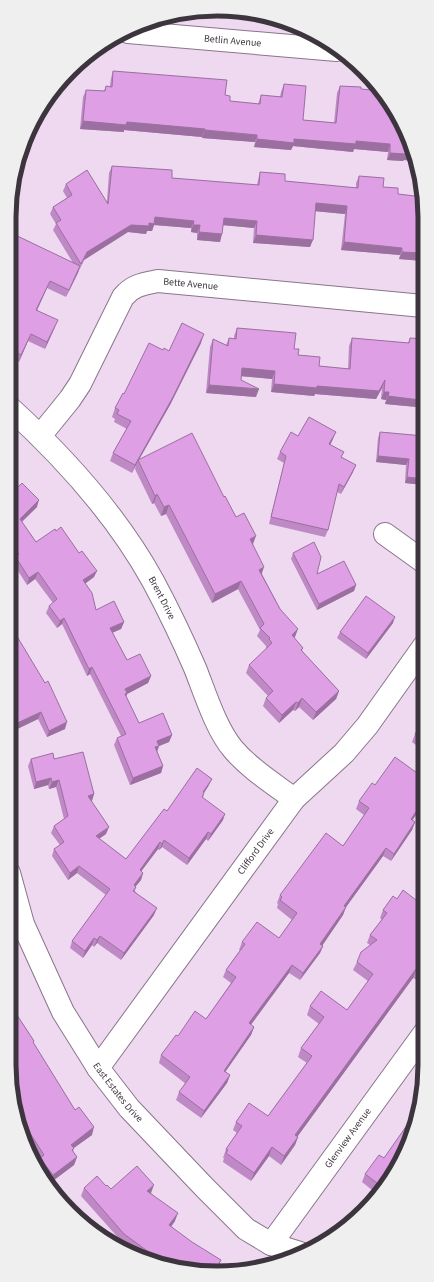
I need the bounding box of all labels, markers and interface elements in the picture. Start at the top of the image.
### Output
street label: Betlin Avenue [203,32,262,50]
street label: Bette Avenue [163,275,219,294]
street label: Brent Drive [145,574,179,622]
street label: Clifford Drive [234,825,278,878]
street label: East Estates Drive [89,1060,146,1125]
street label: Glenview Avenue [321,1105,375,1171]

